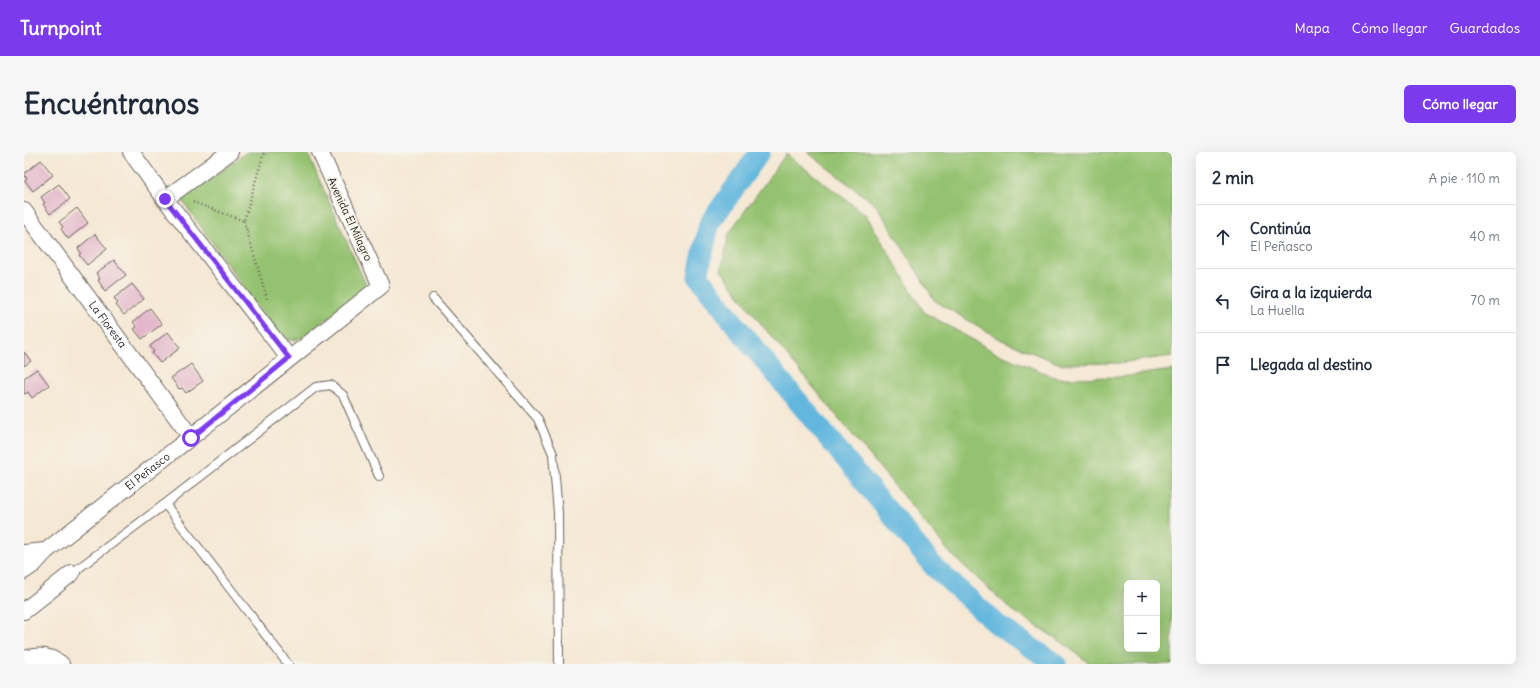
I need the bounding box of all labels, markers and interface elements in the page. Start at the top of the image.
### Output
text: Turnpoint [20,16,101,40]
text: Mapa [1295,19,1330,37]
text: Cómo llegar [1352,19,1428,37]
text: Guardados [1450,19,1520,37]
button: Cómo llegar [1404,85,1516,123]
text: Encuéntranos [24,86,199,122]
text: 2 min [1212,167,1254,189]
text: A pie · 110 m [1429,170,1500,187]
street label: Avenida El Milagro [324,175,376,263]
route end [156,190,174,208]
text: Continúa [1250,219,1311,238]
icon: ahead [1212,226,1234,248]
text: 40 m [1469,228,1500,245]
text: El Peñasco [1250,238,1313,255]
text: Gira a la izquierda [1250,283,1372,302]
icon: left [1212,290,1234,312]
text: 70 m [1471,292,1500,309]
street label: La Floresta [86,298,130,351]
text: La Huella [1250,302,1305,319]
icon: arrive [1212,354,1234,376]
text: Llegada al destino [1250,355,1372,374]
route start [182,429,200,447]
street label: El Peñasco [122,449,173,493]
map controls [1124,580,1160,652]
button: + [1124,580,1160,616]
button: − [1124,616,1160,652]

